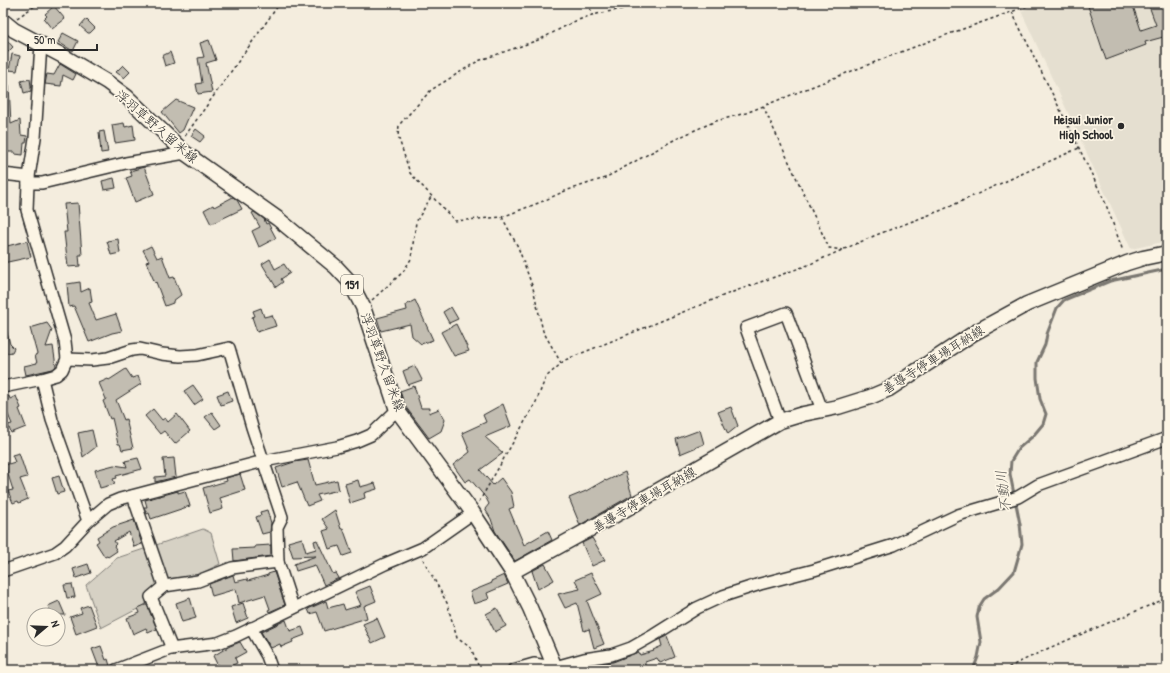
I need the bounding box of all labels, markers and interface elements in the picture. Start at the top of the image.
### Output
scale bar [28,26,97,52]
text: 50 m [34,31,55,48]
street label: 浮羽草野久留米線 [112,85,203,168]
place label: Heisui Junior High School [1054,110,1114,144]
marker: Heisui Junior High School [1116,121,1126,131]
road number: 151 [341,275,363,295]
street label: 浮羽草野久留米線 [357,310,410,415]
street label: 善導寺停車場耳納線 [879,320,988,398]
street label: 善導寺停車場耳納線 [589,461,700,536]
water label: 不動川 [991,469,1014,513]
north arrow [26,607,66,647]
text: N [48,619,63,629]

